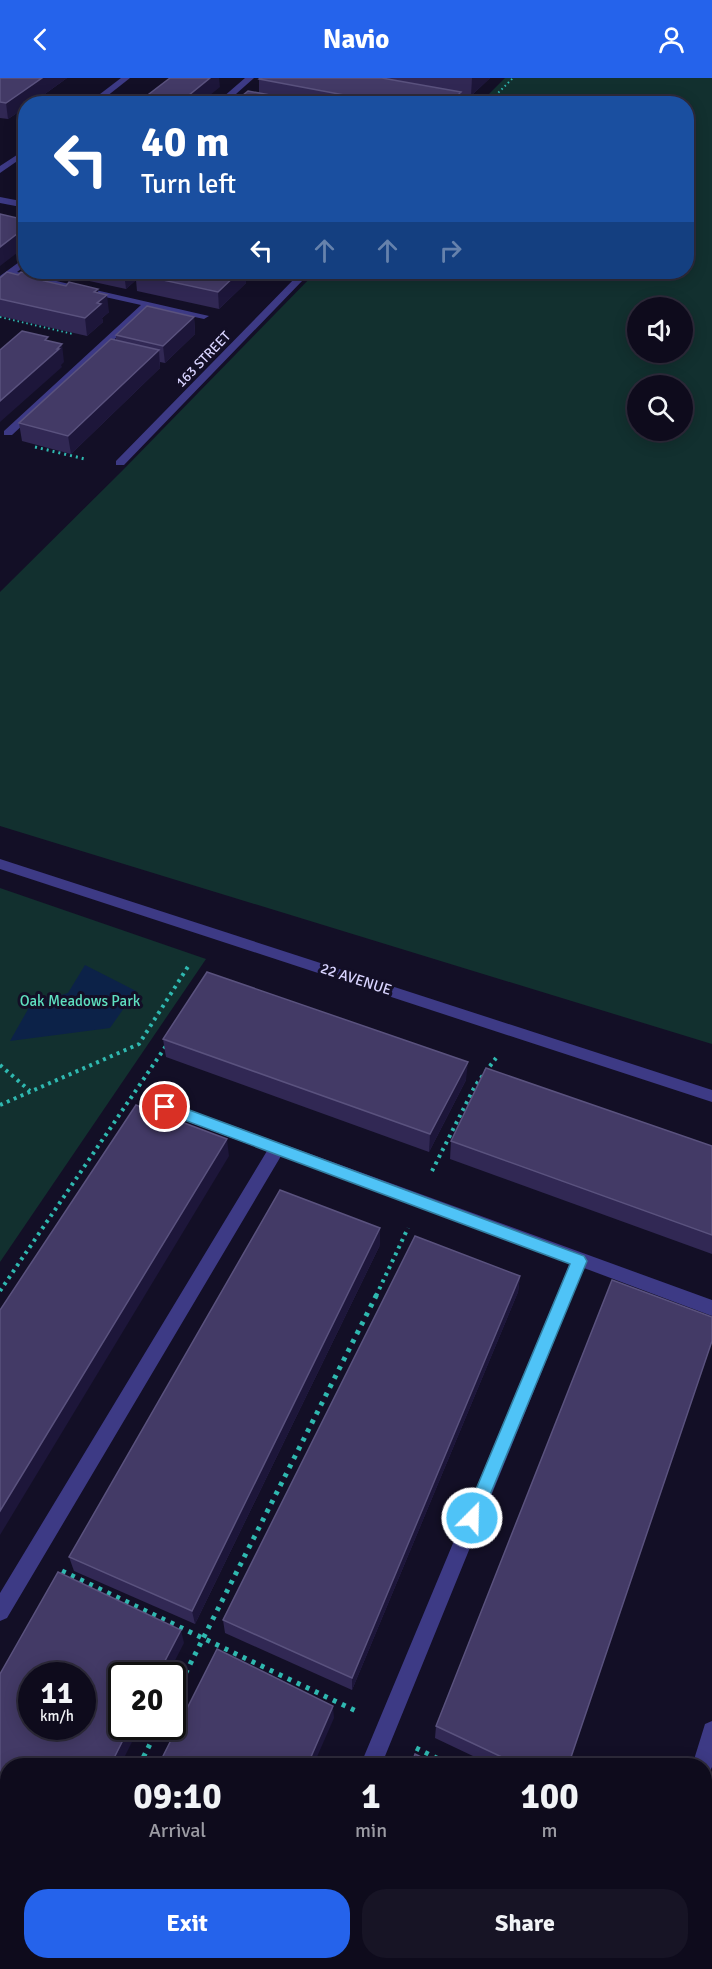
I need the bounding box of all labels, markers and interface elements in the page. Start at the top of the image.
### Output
icon: back [24,23,57,56]
text: Navio [323,23,389,56]
icon: person [655,23,688,56]
text: 40 m [141,117,230,168]
icon: left [42,120,120,198]
text: Turn left [141,168,236,201]
icon: left [245,234,278,267]
icon: ahead [308,234,341,267]
icon: ahead [371,234,404,267]
icon: right [434,234,467,267]
map controls [627,297,693,441]
button: sound [627,297,693,363]
street label: 163 STREET [173,328,234,391]
button: search [627,375,693,441]
street label: 22 AVENUE [318,959,394,999]
park label: Oak Meadows Park [20,992,141,1010]
pin [139,1081,190,1132]
icon: arrive [148,1090,181,1123]
position arrow [440,1486,504,1550]
speed limit sign: 20 [108,1662,186,1740]
text: 11 [41,1675,73,1712]
text: km/h [40,1707,74,1725]
text: 09:10 [133,1774,222,1819]
text: 1 [361,1774,381,1819]
text: 100 [520,1774,579,1819]
text: Arrival [149,1818,206,1843]
text: min [355,1818,387,1843]
text: m [542,1818,558,1843]
button: Exit [24,1889,350,1958]
button: Share [362,1889,688,1958]

